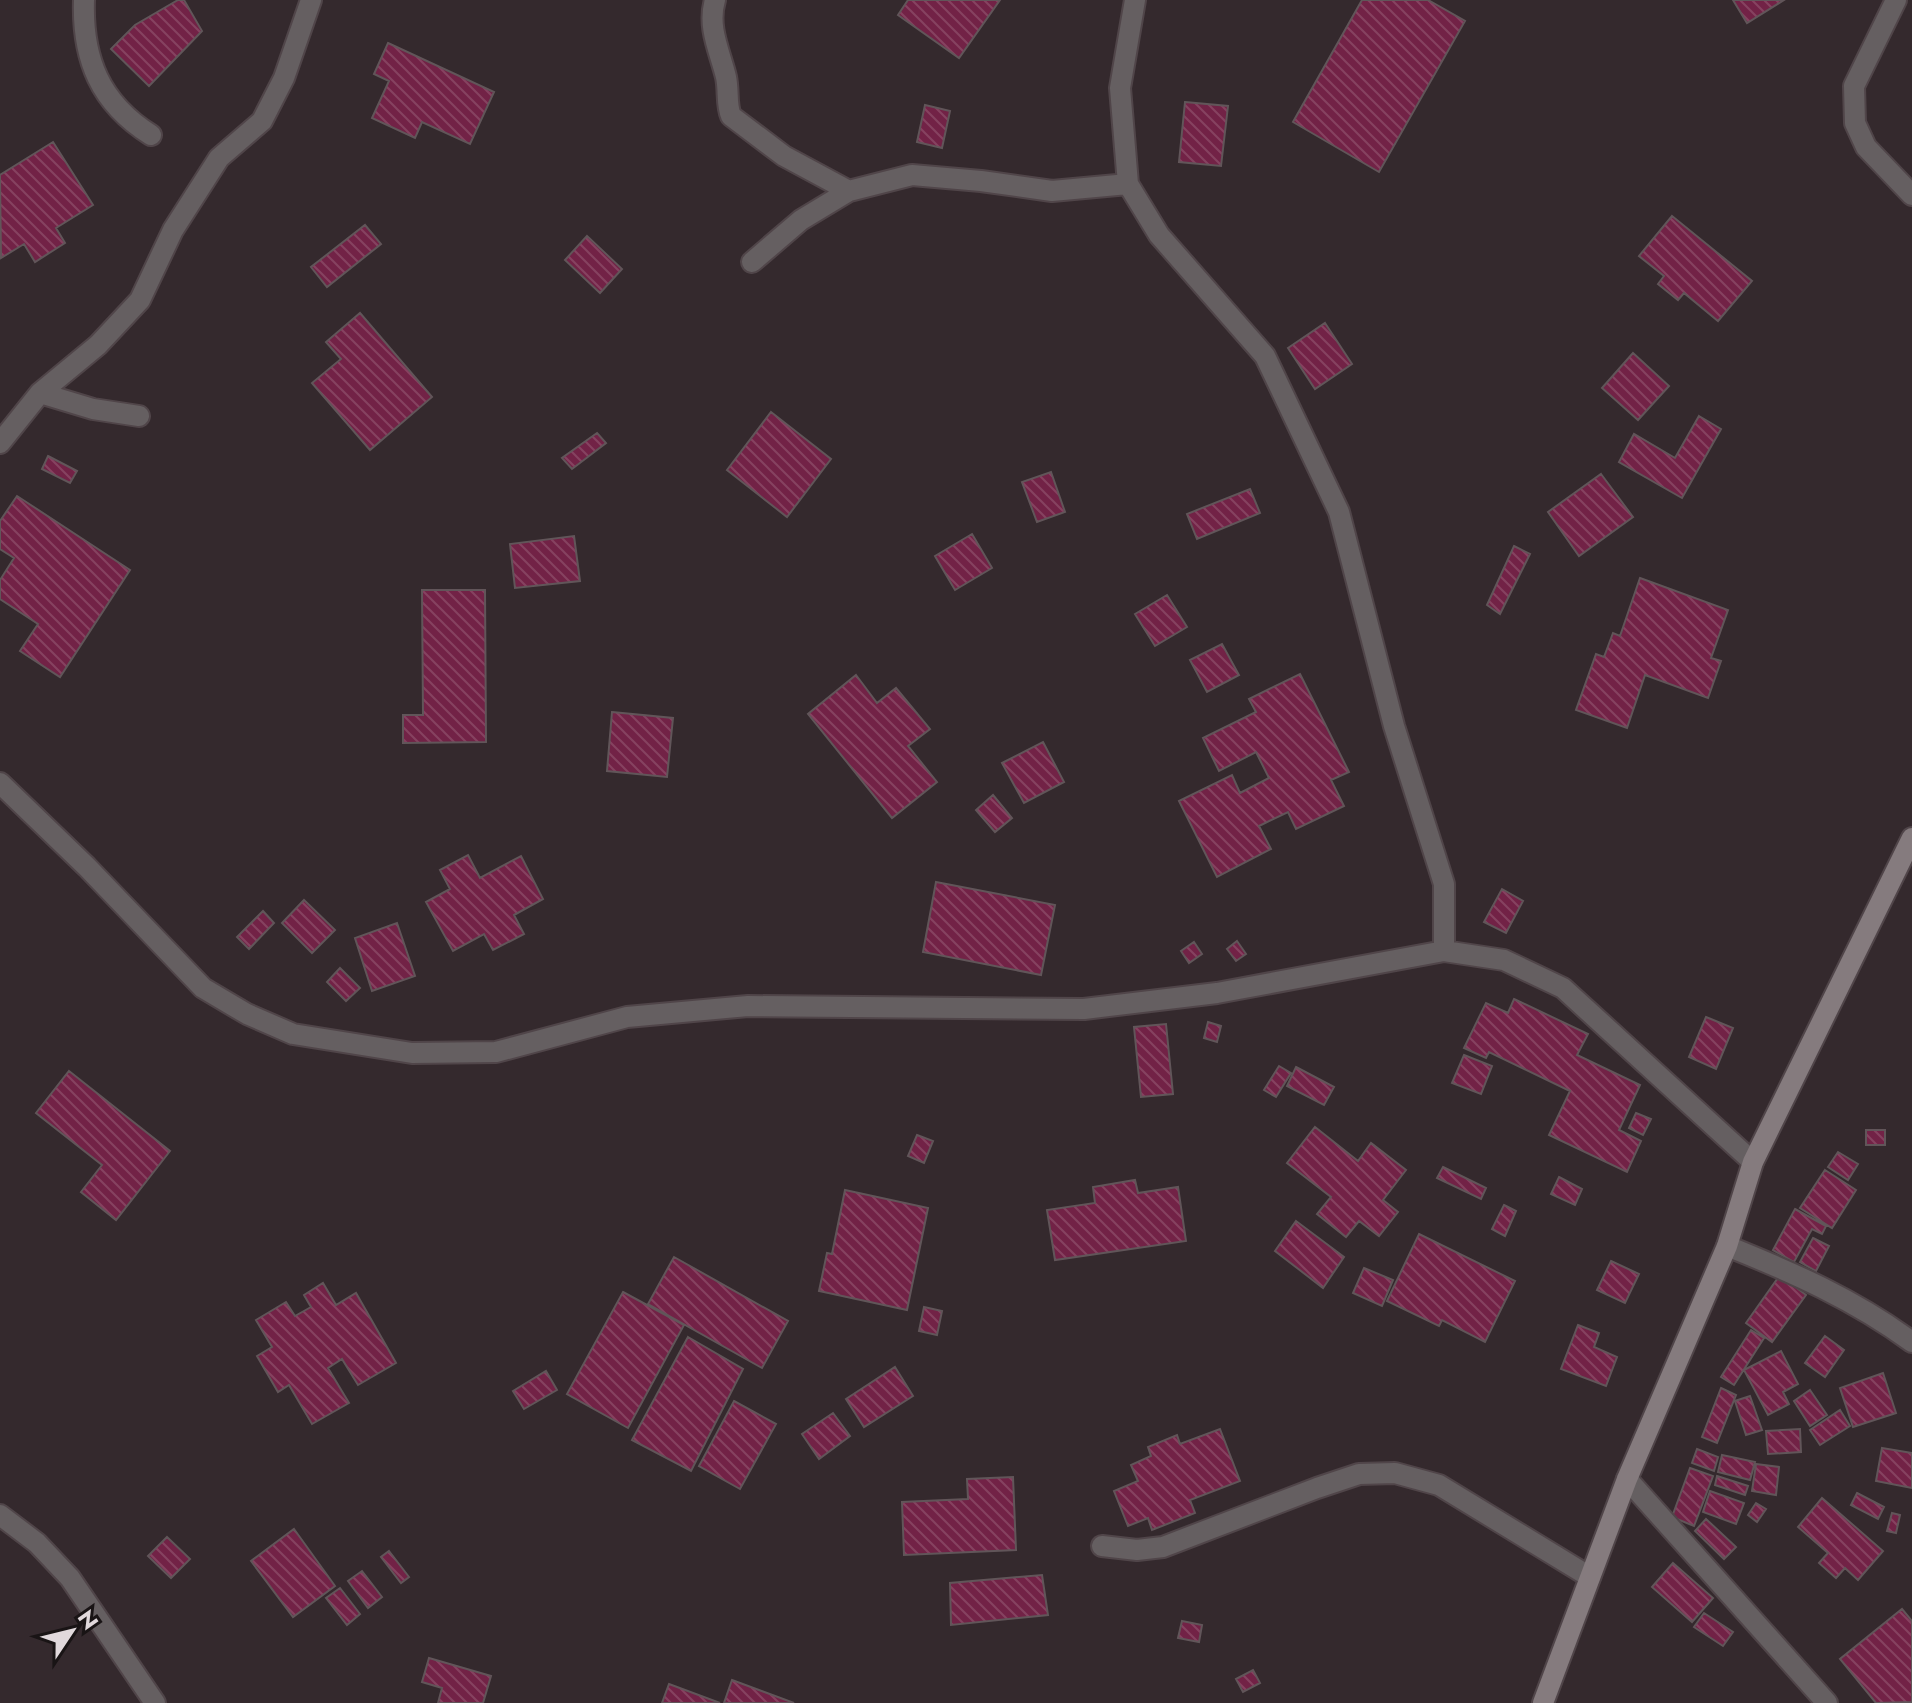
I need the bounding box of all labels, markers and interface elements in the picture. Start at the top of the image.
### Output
north arrow [32,1591,112,1671]
text: N [70,1603,106,1636]

